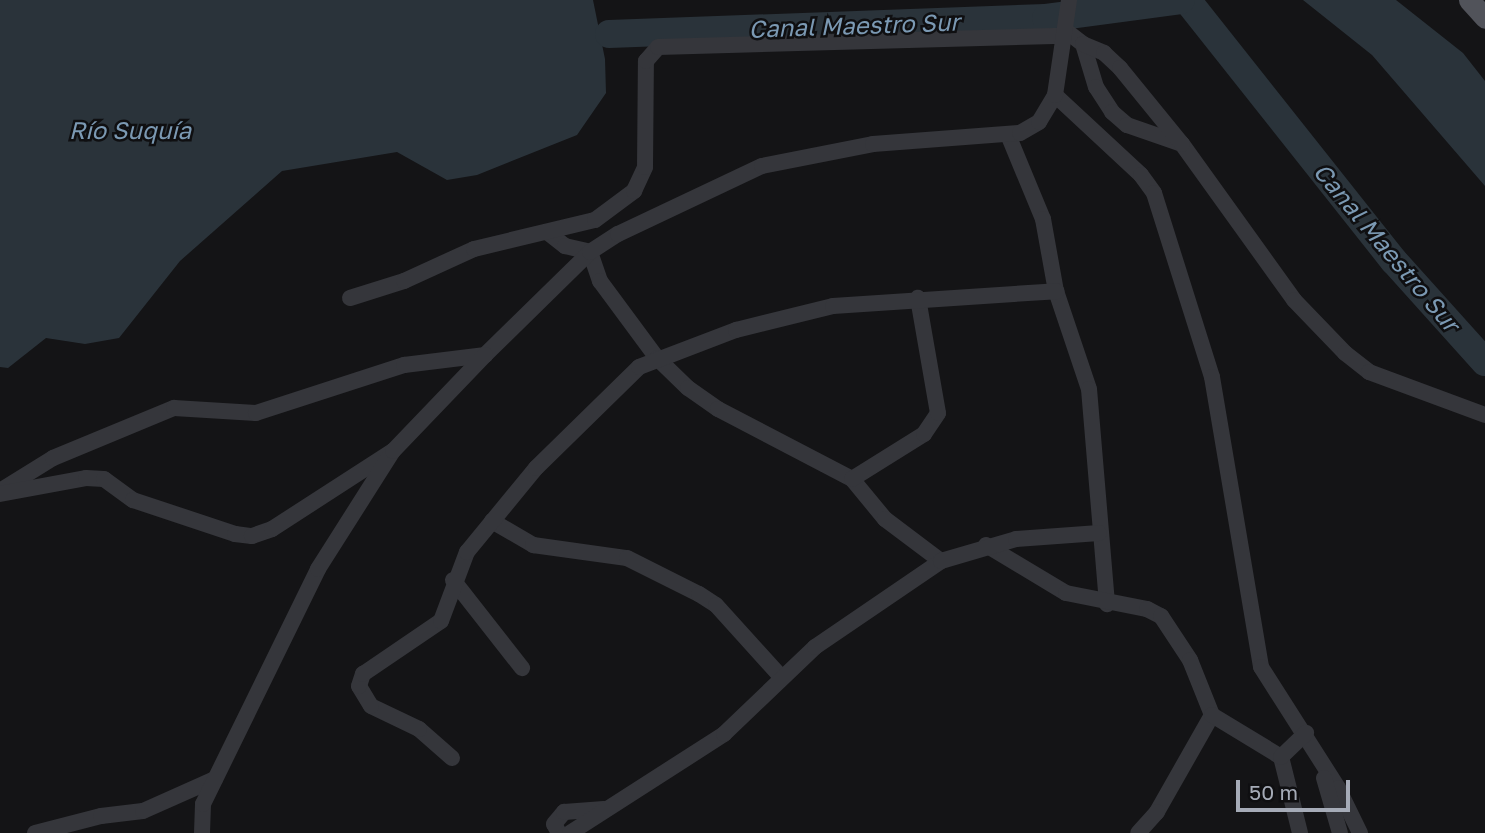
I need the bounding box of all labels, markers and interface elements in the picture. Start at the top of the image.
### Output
water label: Canal Maestro Sur [748,7,960,43]
water label: Río Suquía [69,116,191,144]
water label: Canal Maestro Sur [1308,157,1466,337]
scale bar [1240,766,1354,810]
text: 50 m [1249,779,1298,805]

